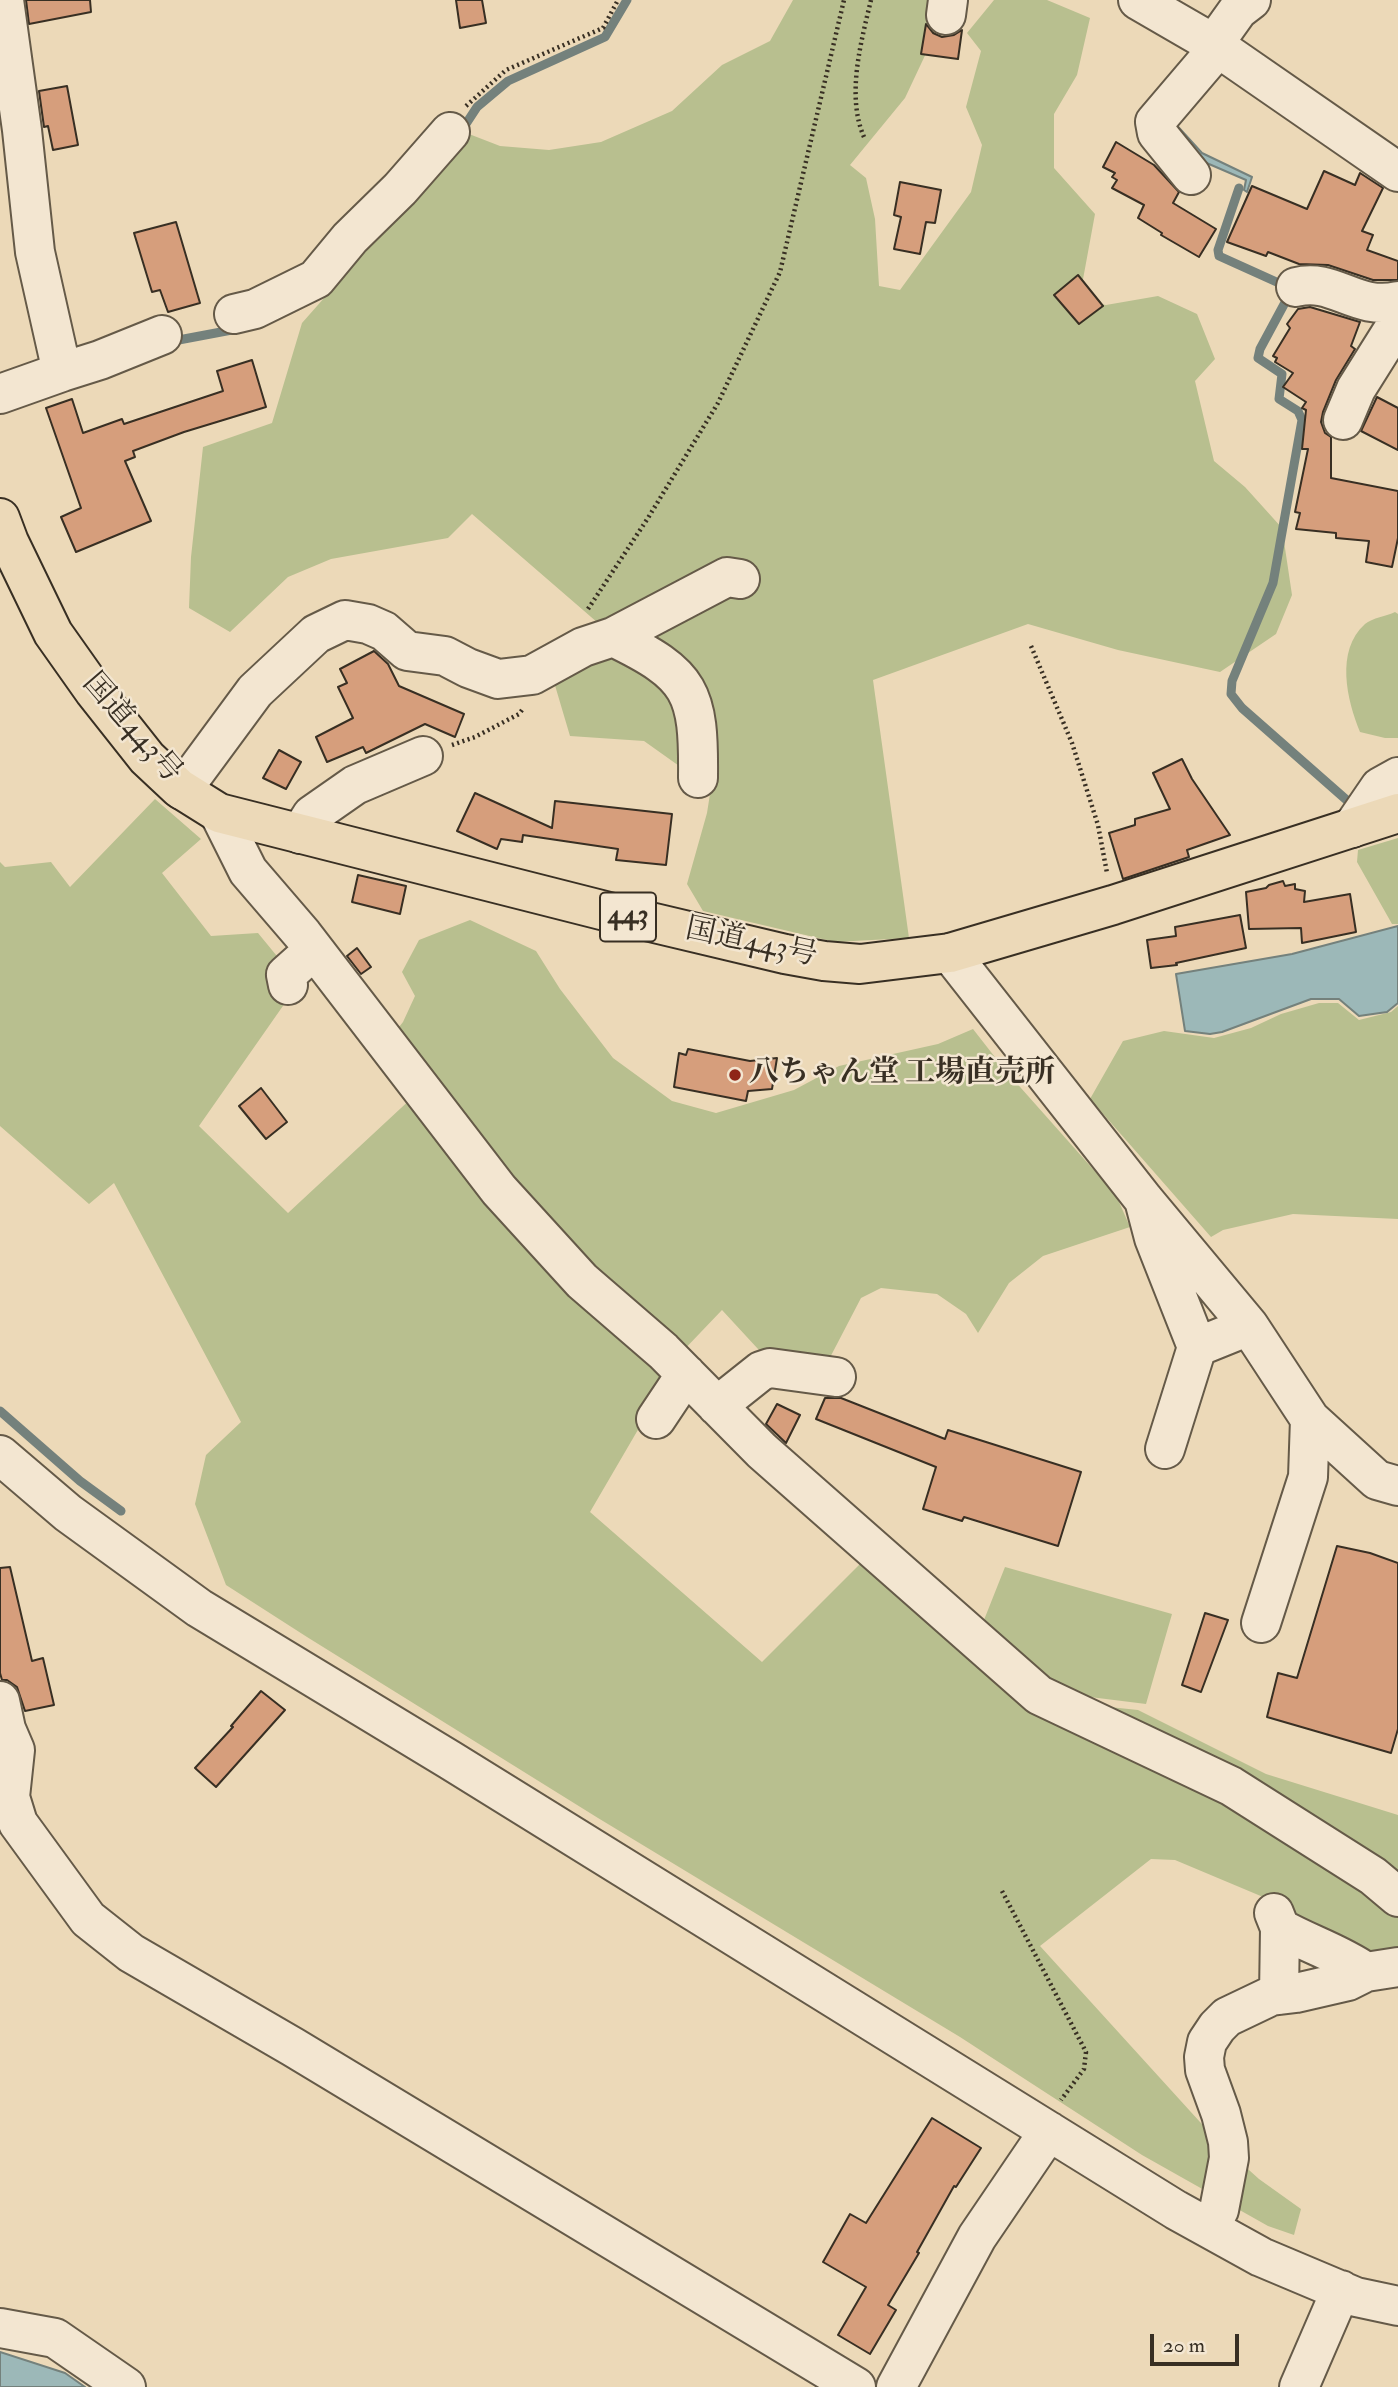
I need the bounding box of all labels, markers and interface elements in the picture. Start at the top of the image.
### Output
street label: 国道443号 [74,667,188,791]
road number: 443 [600,892,656,942]
street label: 国道443号 [682,912,820,976]
place label: 八ちゃん堂 工場直売所 [749,1057,1055,1093]
marker: 八ちゃん堂 工場直売所 [727,1067,743,1083]
scale bar [1153,2320,1242,2364]
text: 20 m [1163,2332,1205,2359]

